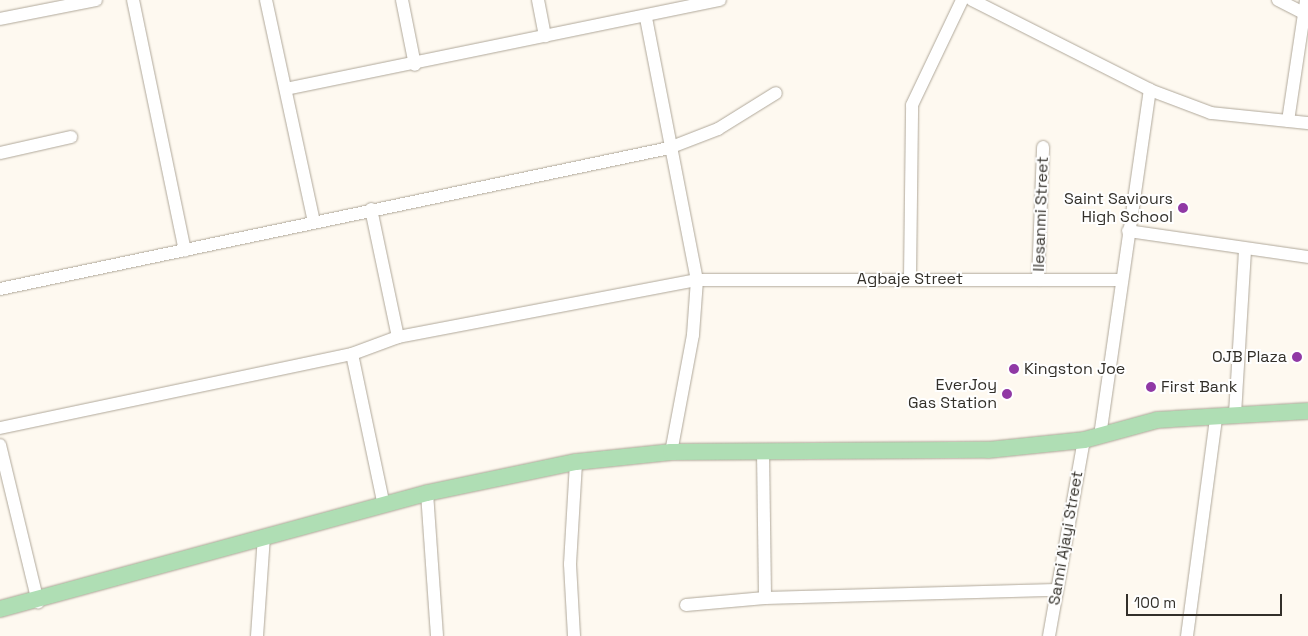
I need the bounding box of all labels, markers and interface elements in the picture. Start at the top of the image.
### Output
street label: Ilesanmi Street [1029,156,1053,272]
place label: Saint Saviours High School [1064,189,1173,227]
marker: Saint Saviours High School [1177,202,1189,214]
street label: Agbaje Street [857,269,963,289]
place label: OJB Plaza [1212,347,1287,367]
marker: OJB Plaza [1291,351,1303,363]
place label: Kingston Joe [1024,359,1125,379]
marker: Kingston Joe [1008,363,1020,375]
place label: EverJoy Gas Station [908,375,997,413]
place label: First Bank [1161,377,1237,397]
marker: First Bank [1145,381,1157,393]
marker: EverJoy Gas Station [1001,388,1013,400]
street label: Sanni Ajayi Street [1045,469,1087,607]
scale bar [1128,584,1284,616]
text: 100 m [1134,593,1176,612]

